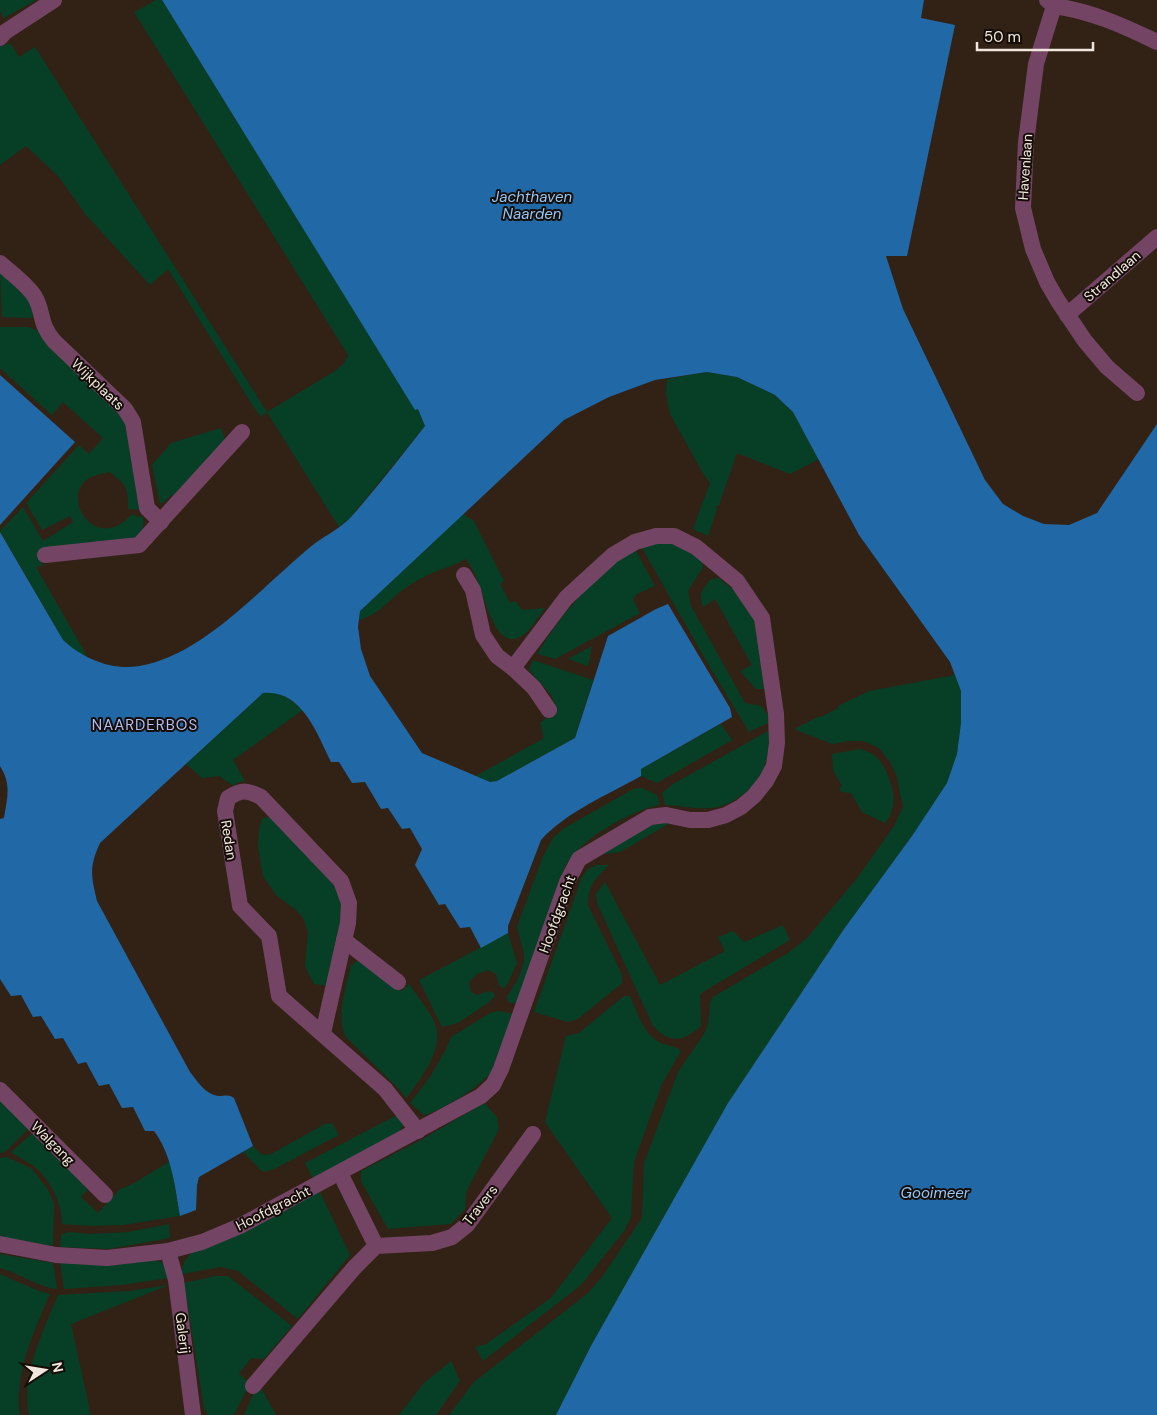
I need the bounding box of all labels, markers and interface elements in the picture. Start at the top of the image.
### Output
scale bar [977,20,1093,52]
text: 50 m [984,27,1021,47]
street label: Havenlaan [1014,133,1036,201]
water label: Jachthaven Naarden [492,187,573,224]
street label: Strandlaan [1080,246,1144,306]
street label: Wijkplaats [68,354,128,414]
district label: NAARDERBOS [92,715,198,735]
street label: Redan [217,819,241,861]
street label: Hoofdgracht [535,873,579,955]
street label: Walgang [27,1117,79,1169]
street label: Hoofdgracht [233,1181,313,1235]
street label: Travers [459,1181,501,1229]
water label: Gooimeer [901,1183,970,1203]
street label: Galerij [172,1311,194,1355]
north arrow [20,1345,70,1395]
text: N [48,1360,68,1374]

